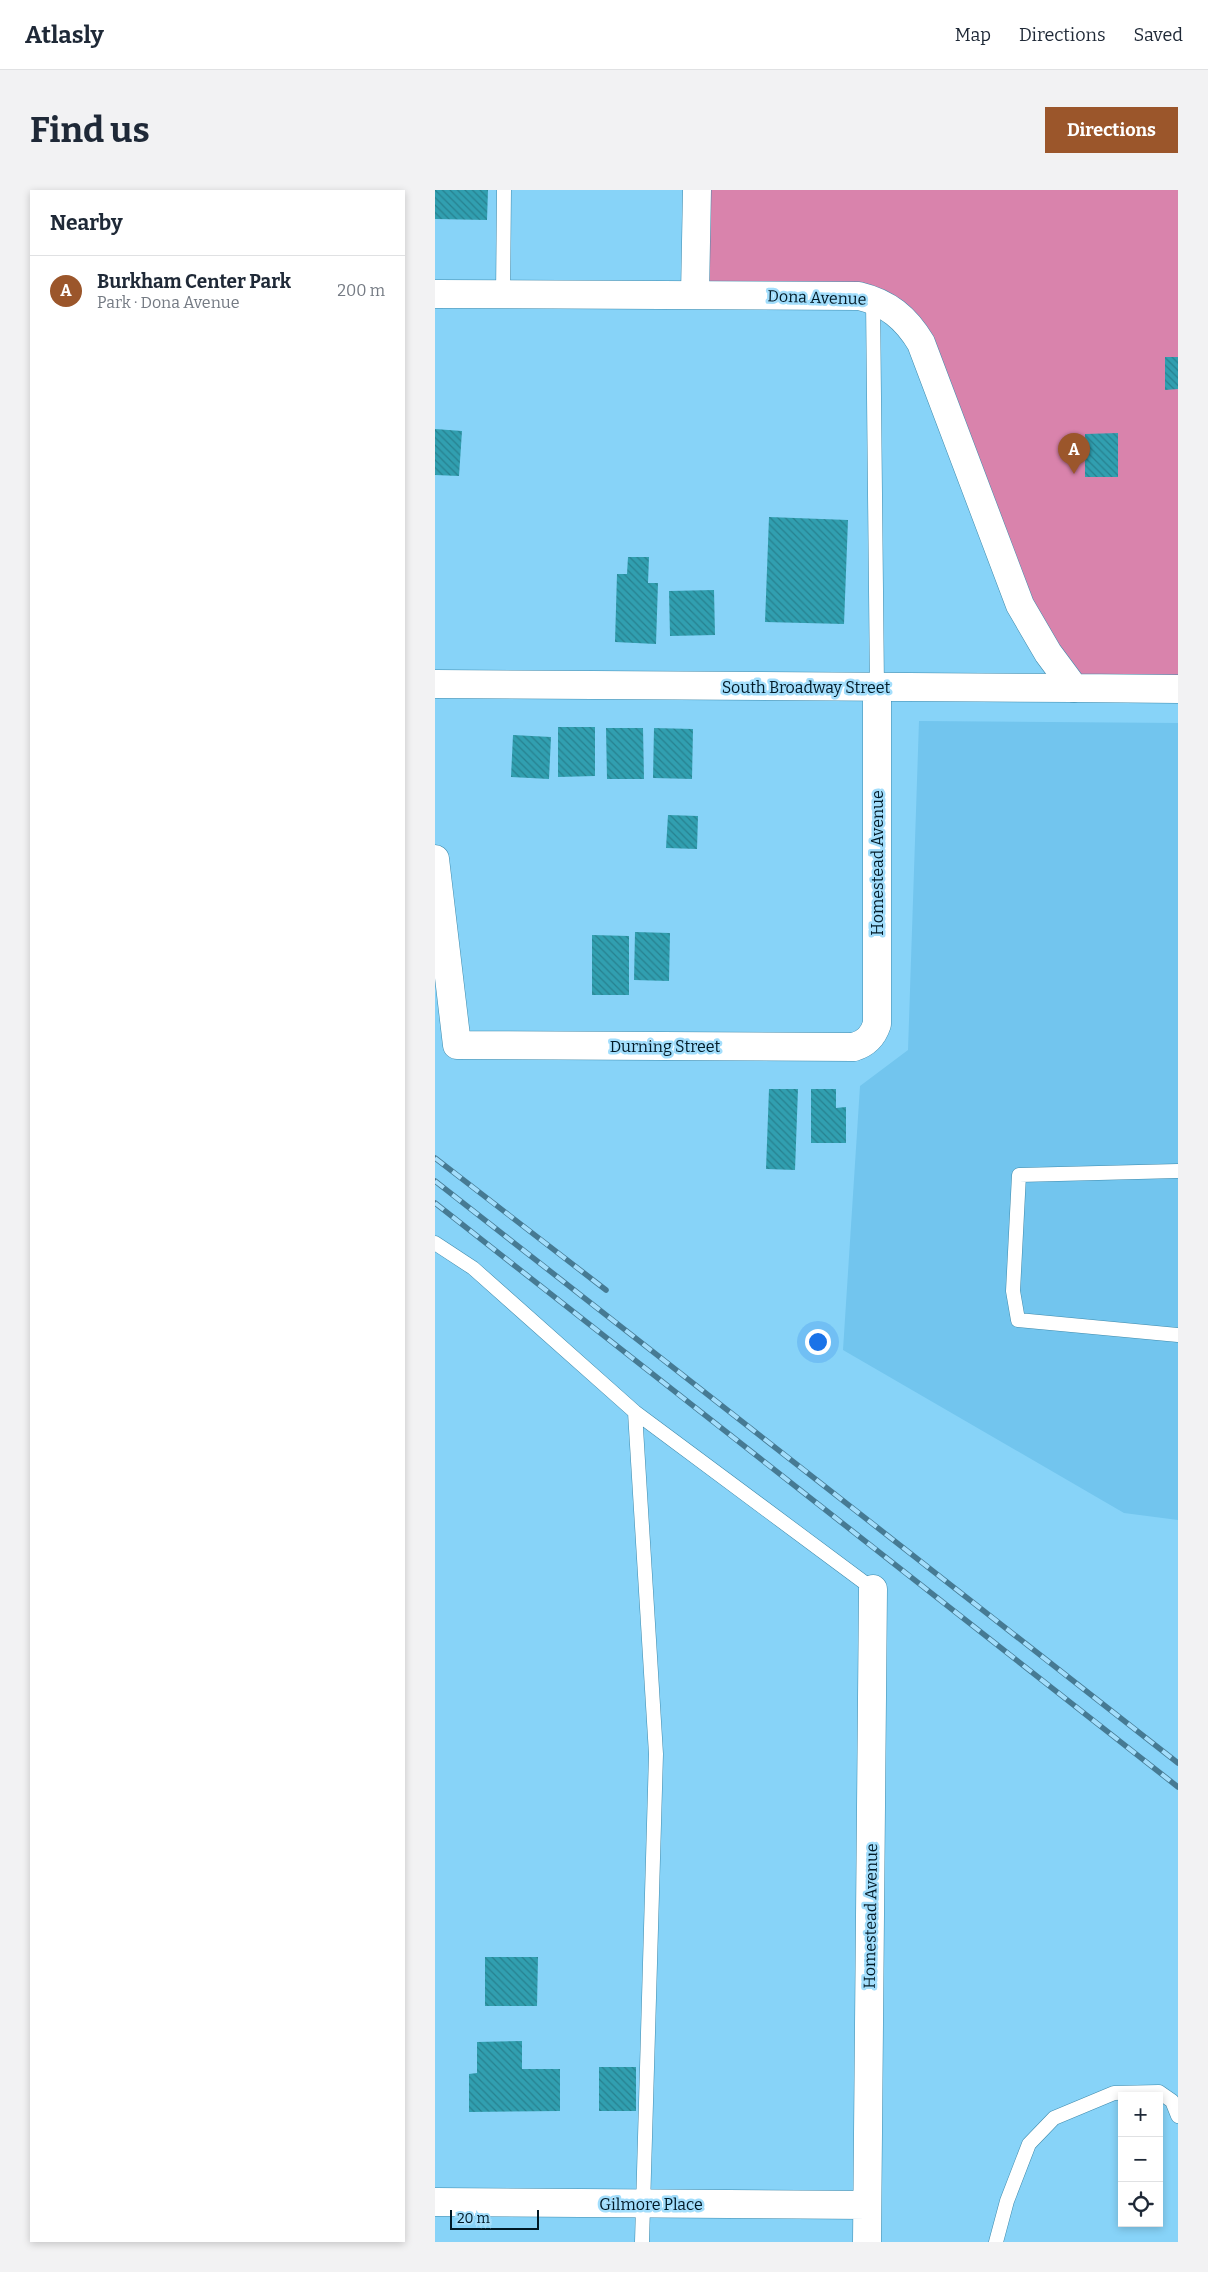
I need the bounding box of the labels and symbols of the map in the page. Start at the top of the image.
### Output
street label: Dona Avenue [767,286,867,309]
pin: A [1058,433,1090,474]
street label: South Broadway Street [722,678,891,697]
street label: Homestead Avenue [868,790,887,936]
street label: Durning Street [610,1037,720,1056]
your location [805,1329,831,1355]
street label: Homestead Avenue [860,1843,881,1989]
street label: Gilmore Place [599,2195,703,2214]
scale bar [450,2207,539,2230]

